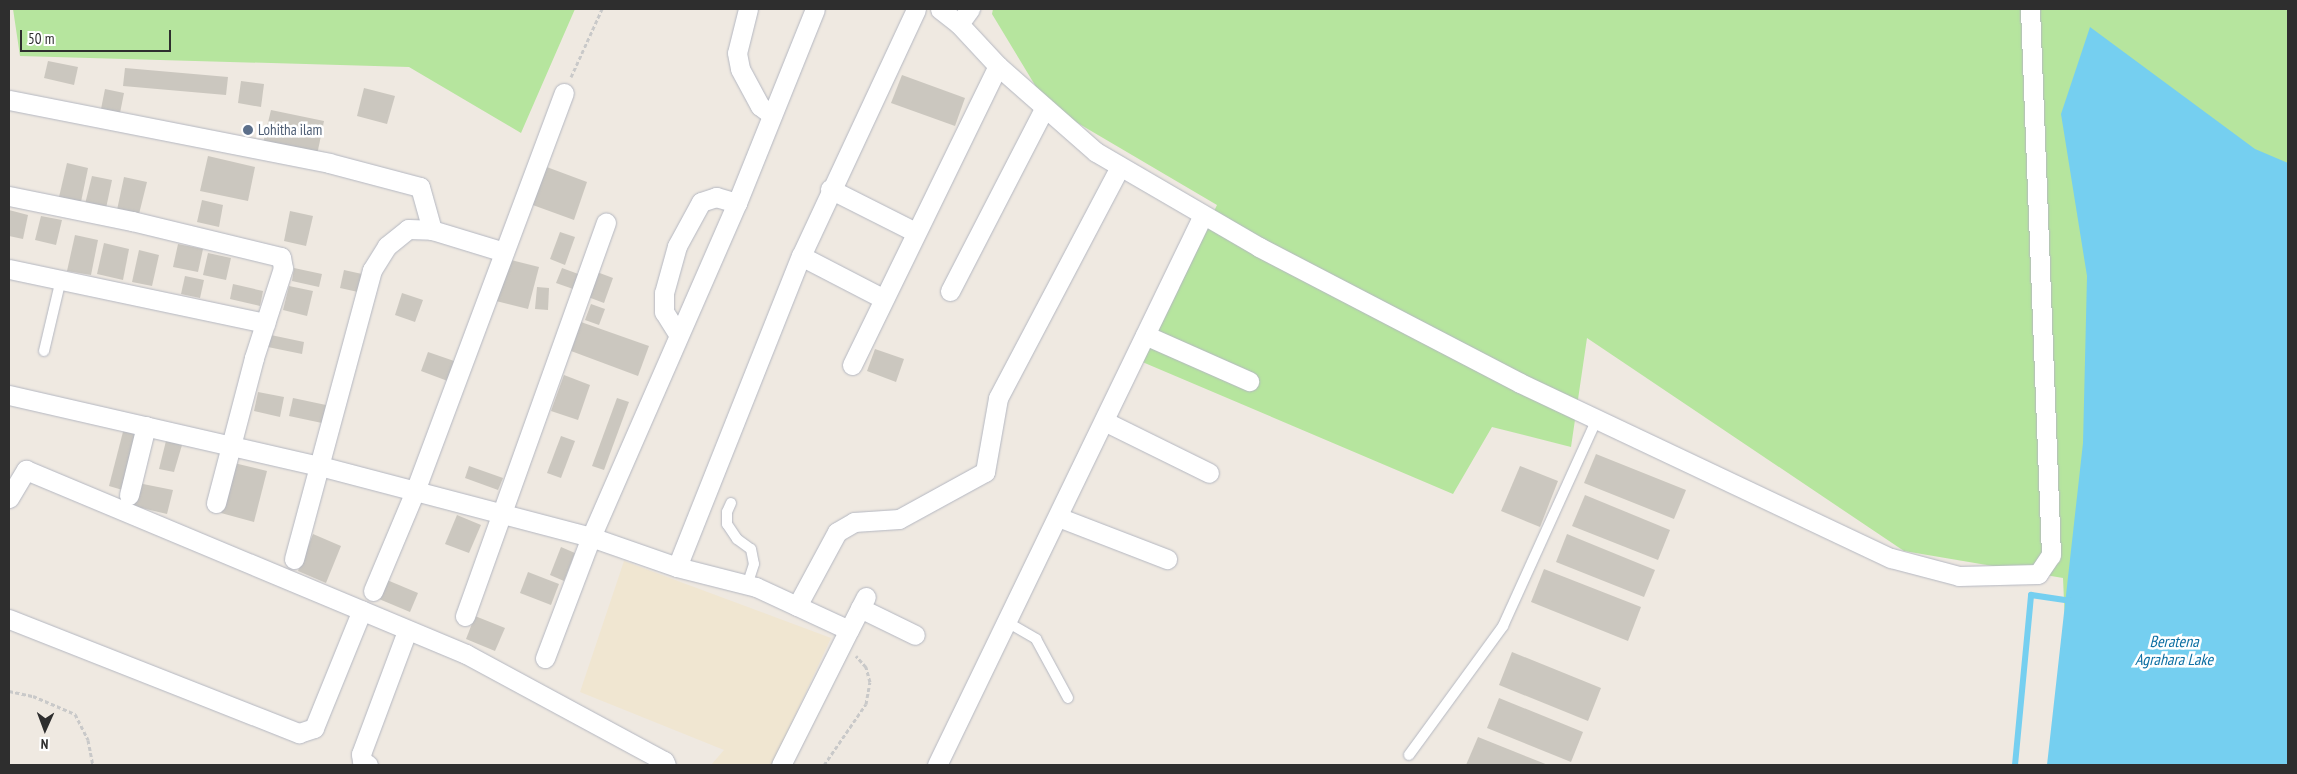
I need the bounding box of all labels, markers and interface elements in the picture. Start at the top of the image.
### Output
scale bar [22,20,174,52]
text: 50 m [28,29,54,48]
place label: Lohitha ilam [258,121,322,139]
marker: Lohitha ilam [242,124,254,136]
water label: Beratena Agrahara Lake [2135,631,2213,669]
north arrow [20,704,70,754]
text: N [40,735,49,753]

